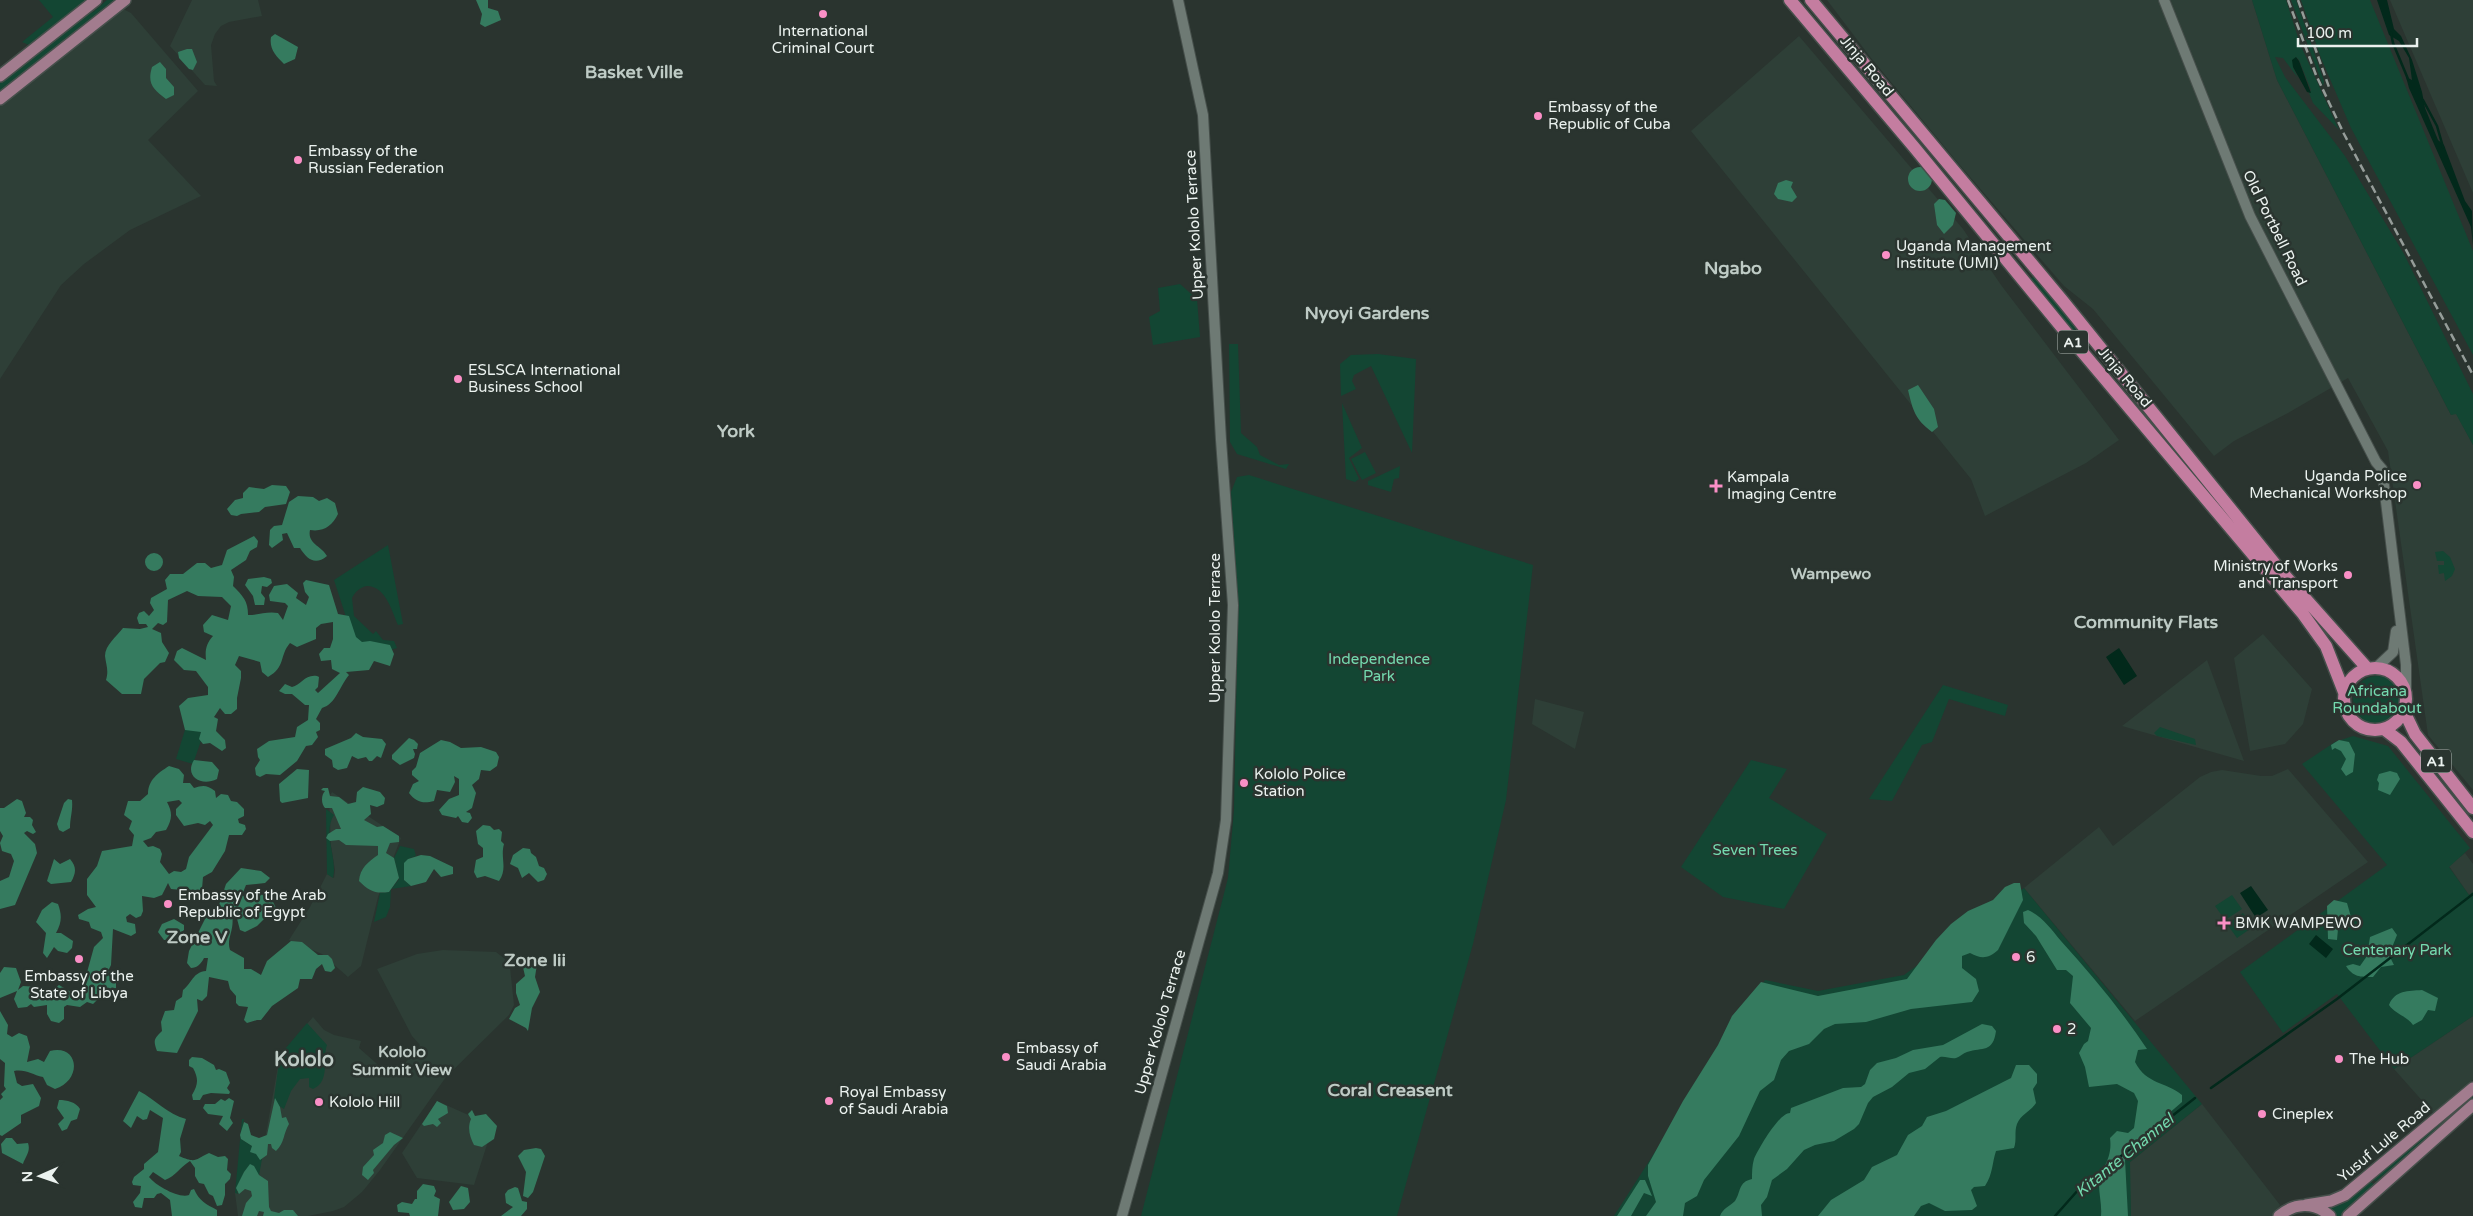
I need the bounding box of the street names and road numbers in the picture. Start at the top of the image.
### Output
street label: Jinja Road [1836,32,1898,100]
street label: Upper Kololo Terrace [1181,150,1207,300]
street label: Old Portbell Road [2239,167,2311,289]
road number: A1 [2058,331,2088,354]
street label: Jinja Road [2094,343,2156,411]
street label: Upper Kololo Terrace [1206,553,1224,703]
road number: A1 [2421,749,2451,772]
street label: Upper Kololo Terrace [1131,947,1189,1097]
street label: Yusuf Lule Road [2334,1098,2434,1186]

